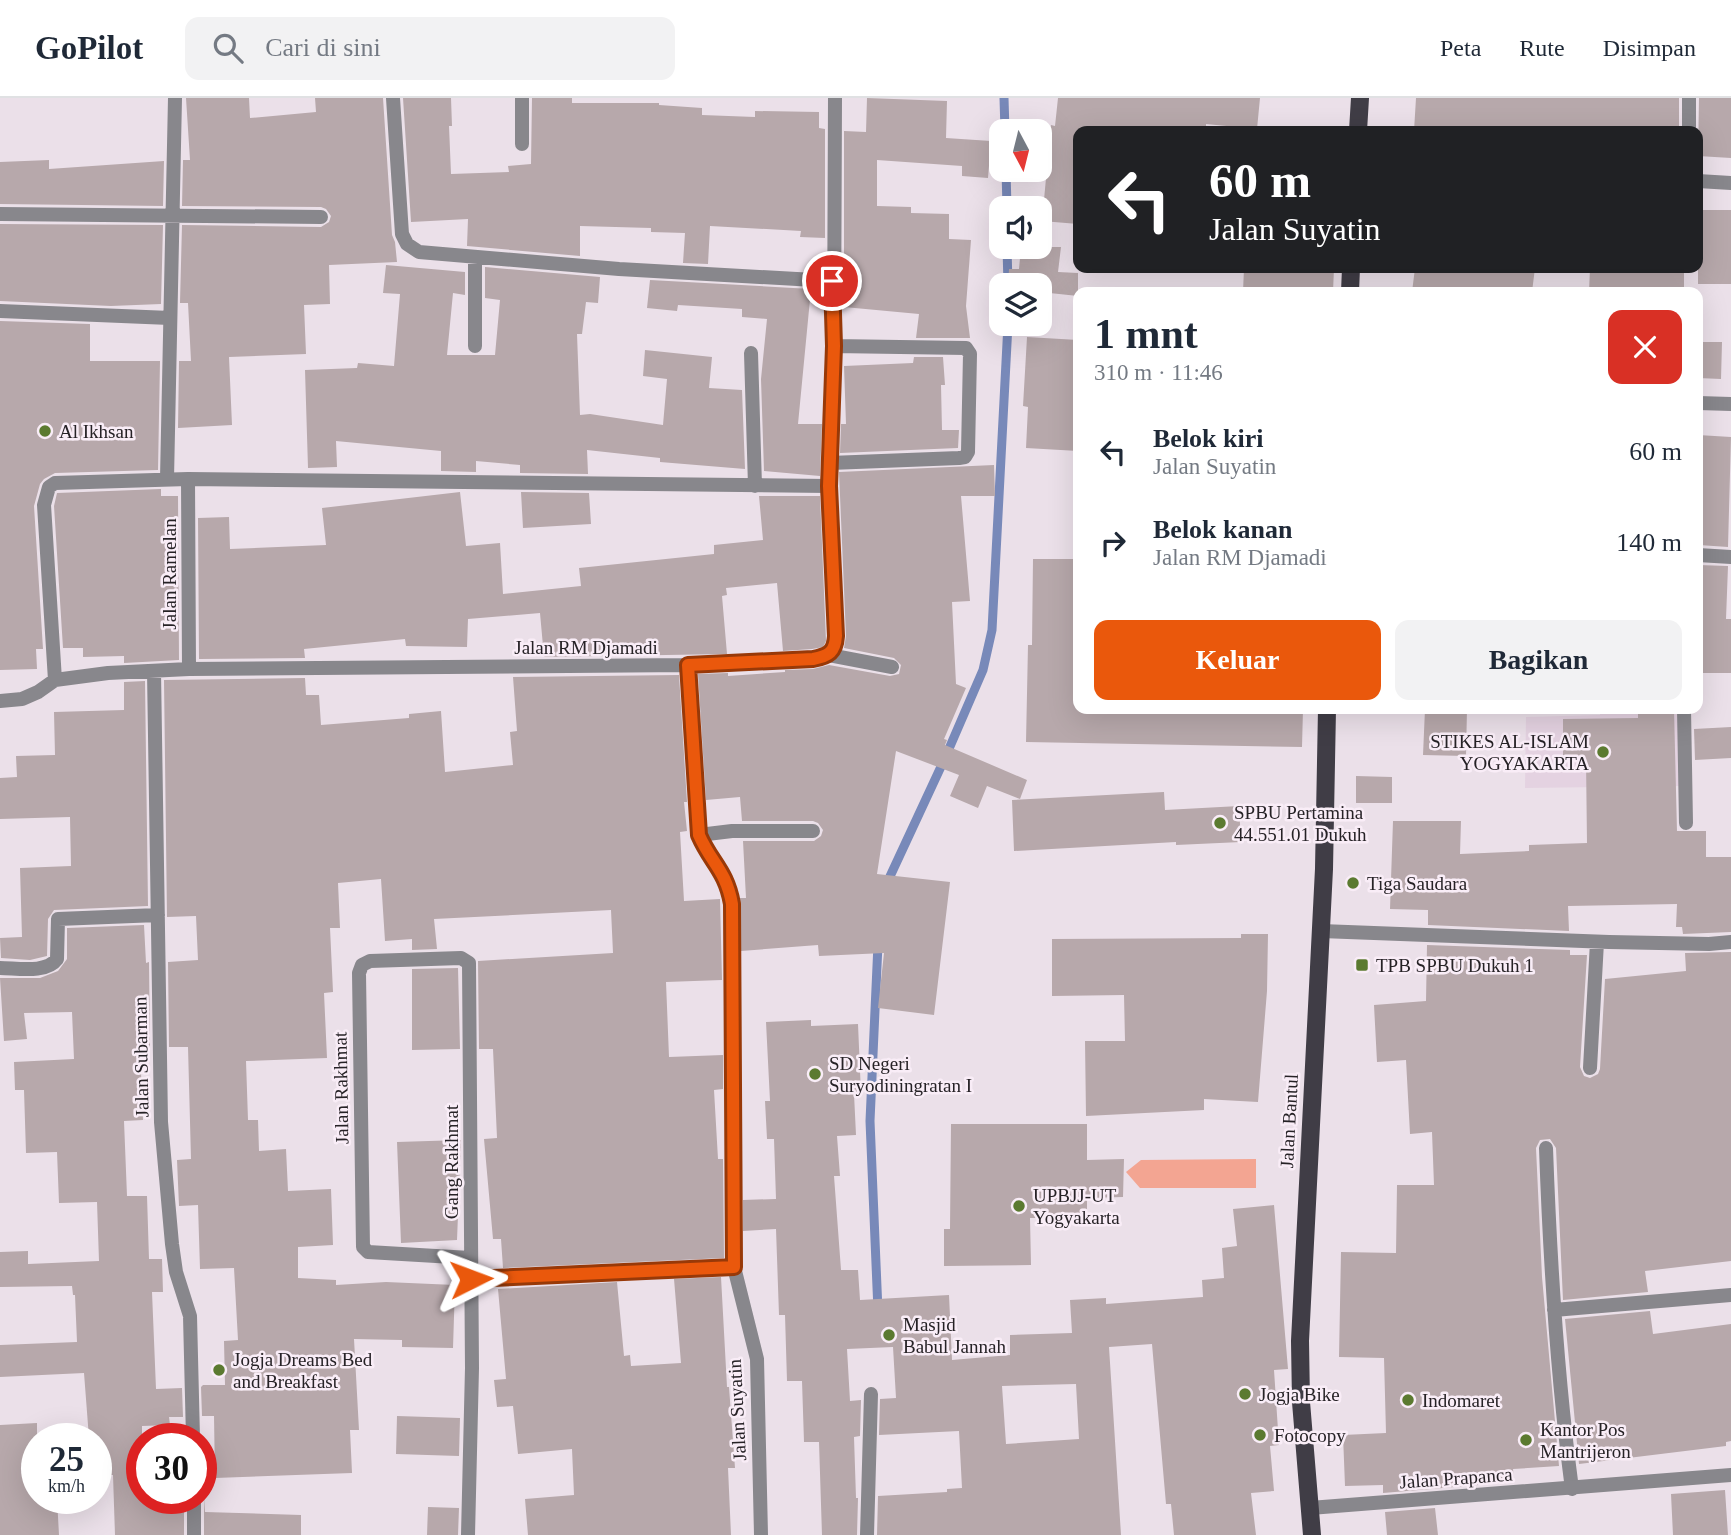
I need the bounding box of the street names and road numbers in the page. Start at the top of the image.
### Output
street label: Jalan Ramelan [159,518,180,630]
street label: Jalan RM Djamadi [514,637,658,658]
street label: Jalan Subarman [129,996,153,1118]
street label: Jalan Rakhmat [330,1031,352,1144]
street label: Jalan Bantul [1276,1073,1302,1169]
street label: Gang Rakhmat [441,1104,462,1219]
street label: Jalan Suyatin [724,1358,750,1461]
street label: Jalan Prapanca [1399,1464,1514,1492]

